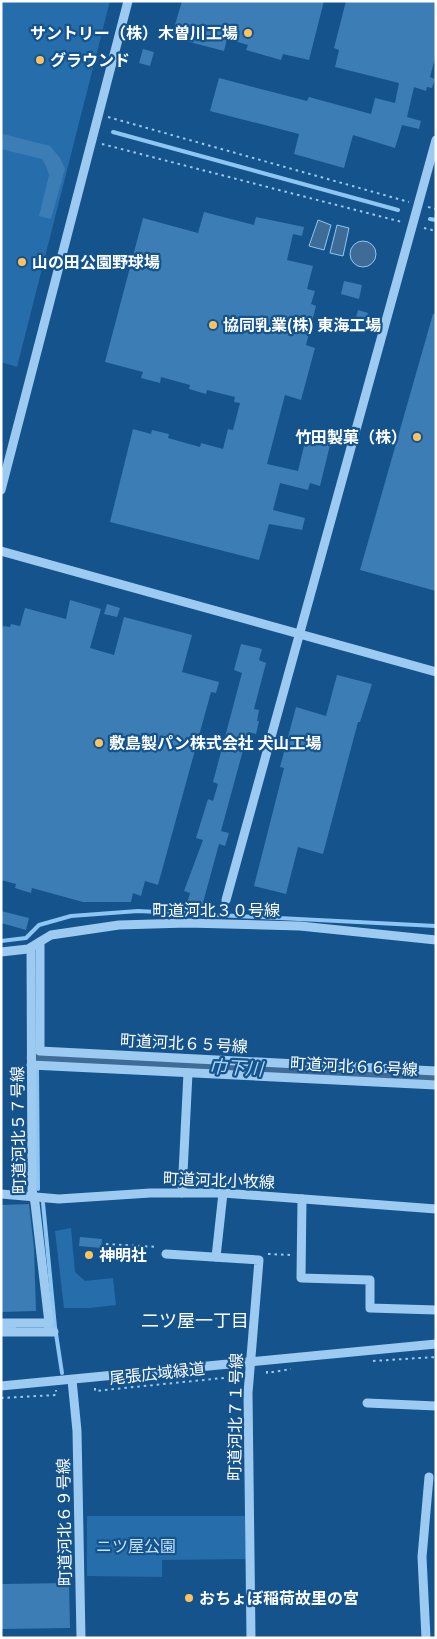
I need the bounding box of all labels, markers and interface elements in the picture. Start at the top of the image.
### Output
place label: サントリー（株）木曽川工場 [30,24,238,43]
marker: サントリー（株）木曽川工場 [242,27,254,39]
place label: グラウンド [50,51,130,70]
marker: グラウンド [34,54,46,66]
place label: 山の田公園野球場 [32,253,160,272]
marker: 山の田公園野球場 [16,256,28,268]
place label: 協同乳業(株) 東海工場 [223,316,381,335]
marker: 協同乳業(株) 東海工場 [207,319,219,331]
place label: 竹田製菓（株） [295,428,407,447]
marker: 竹田製菓（株） [411,431,423,443]
place label: 敷島製パン株式会社 犬山工場 [109,734,321,753]
marker: 敷島製パン株式会社 犬山工場 [93,737,105,749]
street label: 町道河北３０号線 [152,901,280,920]
street label: 町道河北６５号線 [120,1031,248,1056]
street label: 町道河北６６号線 [290,1054,418,1079]
water label: 巾下川 [209,1056,266,1080]
street label: 町道河北５７号線 [8,1066,29,1194]
street label: 町道河北小牧線 [163,1169,275,1192]
place label: 神明社 [99,1246,147,1265]
marker: 神明社 [83,1249,95,1261]
district label: 二ツ屋一丁目 [141,1310,249,1331]
street label: 町道河北７１号線 [225,1353,246,1481]
street label: 尾張広域緑道 [108,1359,206,1388]
street label: 町道河北６９号線 [54,1458,75,1586]
park label: ニツ屋公園 [96,1537,176,1556]
place label: おちょぼ稲荷故里の宮 [199,1589,359,1608]
marker: おちょぼ稲荷故里の宮 [183,1592,195,1604]

